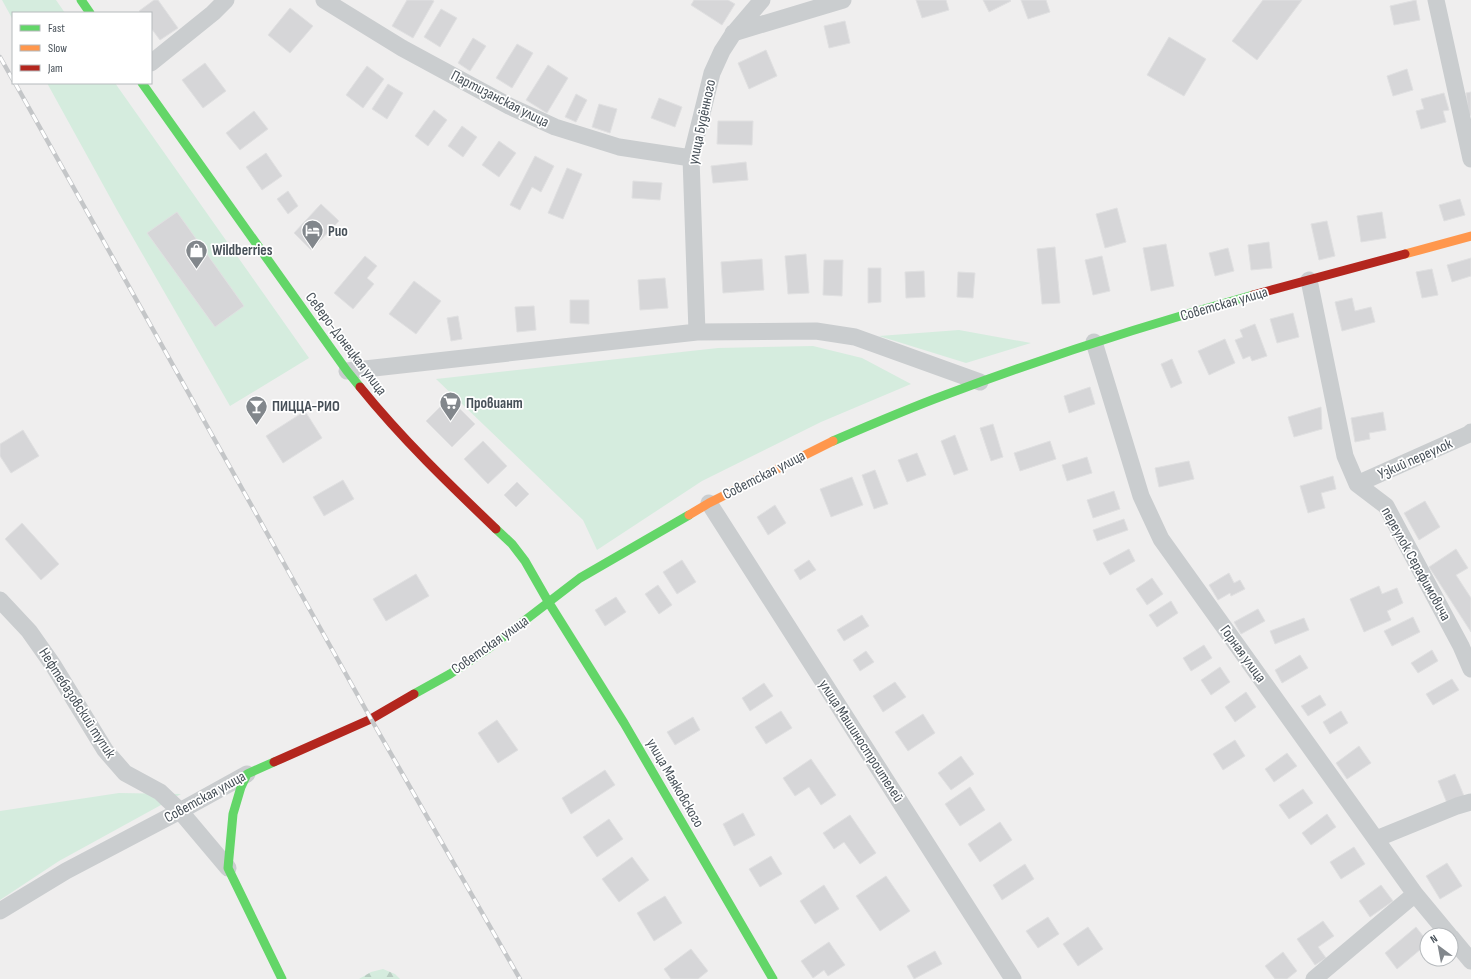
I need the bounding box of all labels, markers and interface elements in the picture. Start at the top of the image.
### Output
legend [12,12,152,84]
text: Fast [48,21,65,36]
text: Slow [48,41,67,56]
text: Jam [47,61,63,76]
street label: Партизанская улица [448,66,553,132]
street label: улица Будённого [684,78,720,166]
hotel icon: Рио [300,218,326,251]
place label: Рио [328,222,348,241]
shop icon: Wildberries [183,237,209,270]
place label: Wildberries [212,241,273,260]
street label: Советская улица [1178,282,1270,326]
street label: Северо-Донецкая улица [301,289,391,400]
supermarket icon: Провиант [437,390,463,423]
bar icon: ПИЦЦА-РИО [244,393,270,426]
place label: Провиант [466,394,523,413]
place label: ПИЦЦА-РИО [272,397,340,416]
street label: Узкий переулок [1375,434,1455,484]
street label: Советская улица [720,446,809,504]
street label: переулок Серафимовича [1377,504,1455,624]
street label: Советская улица [448,611,533,679]
street label: Горная улица [1216,622,1270,687]
street label: Нефтебазовский тупик [34,644,120,762]
street label: улица Машиностроителей [814,676,908,806]
street label: улица Маяковского [642,735,708,831]
street label: Советская улица [161,767,249,827]
north arrow [1419,927,1459,967]
text: N [1428,932,1440,946]

